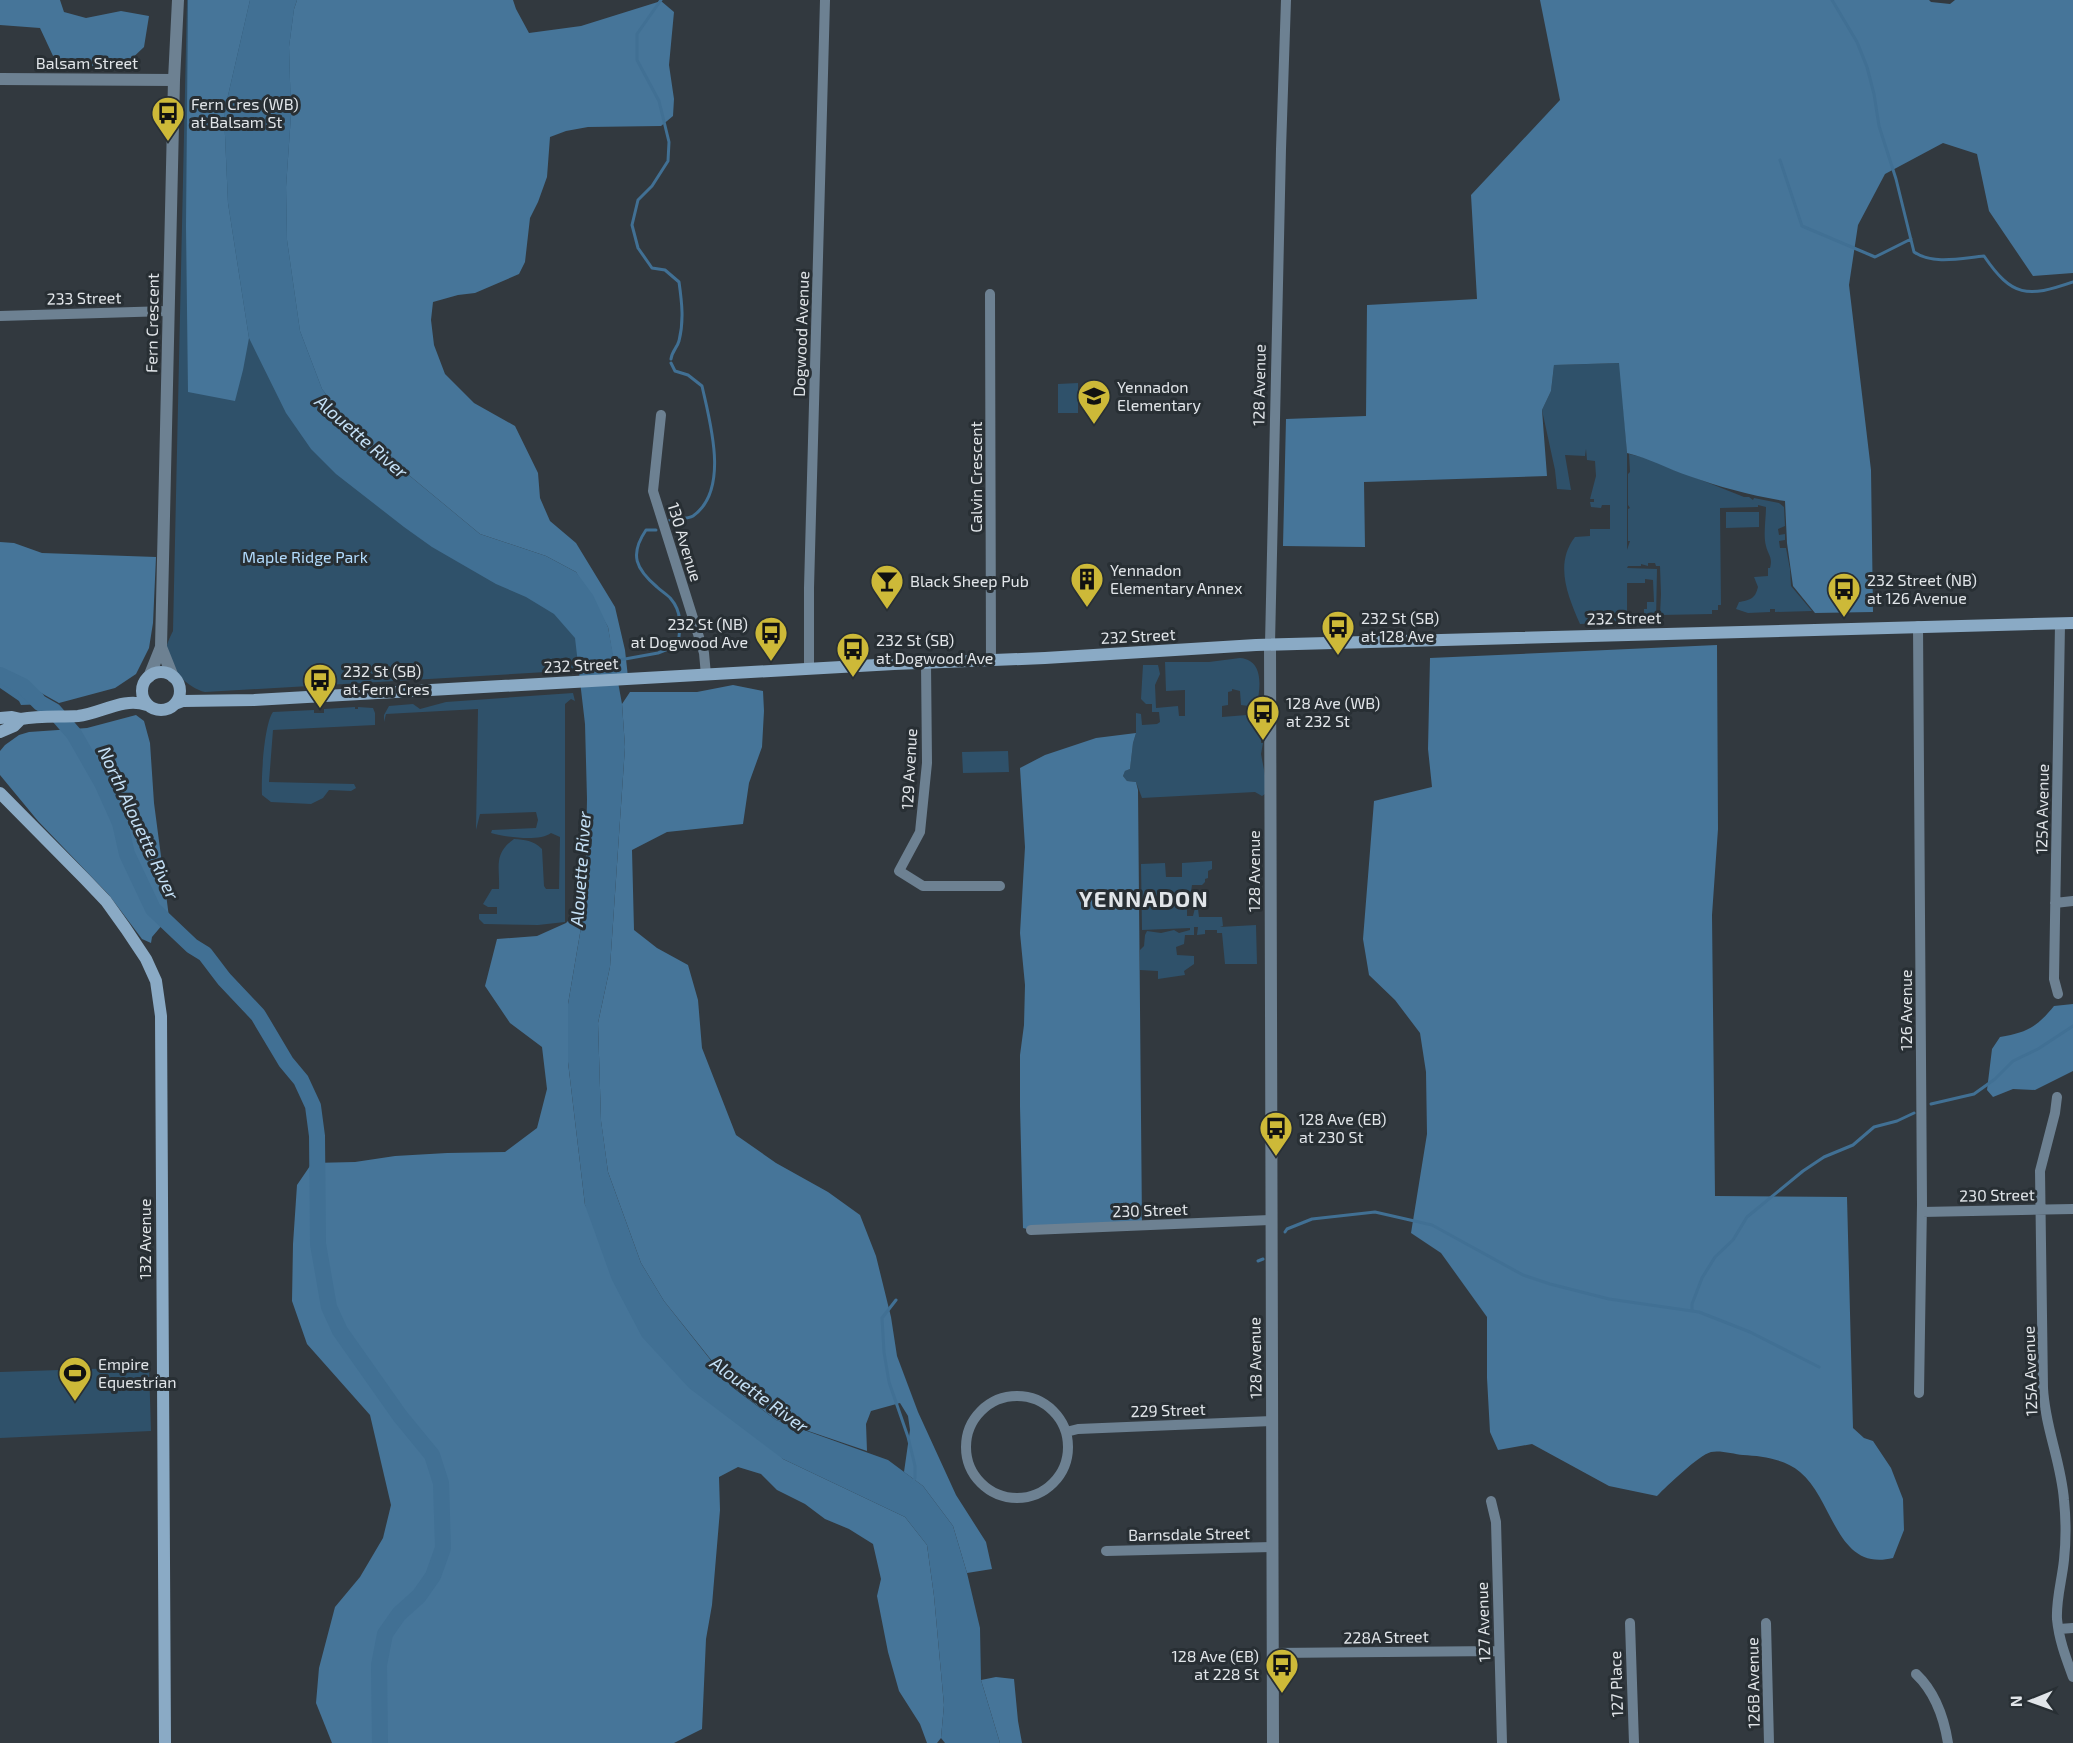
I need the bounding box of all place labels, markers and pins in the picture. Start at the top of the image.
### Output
place label: Fern Cres (WB) at Balsam St [191,94,299,131]
bus stop icon: Fern Cres (WB) at Balsam St [150,95,186,142]
place label: Yennadon Elementary [1117,377,1202,414]
school or university icon: Yennadon Elementary [1076,378,1112,425]
place label: Yennadon Elementary Annex [1110,560,1243,597]
building icon: Yennadon Elementary Annex [1069,561,1105,608]
bar icon: Black Sheep Pub [869,563,905,610]
place label: 232 Street (NB) at 126 Avenue [1867,570,1977,607]
place label: Black Sheep Pub [910,571,1029,590]
bus stop icon: 232 Street (NB) at 126 Avenue [1826,571,1862,618]
place label: 232 St (SB) at 128 Ave [1361,608,1439,645]
bus stop icon: 232 St (SB) at 128 Ave [1320,609,1356,656]
place label: 232 St (NB) at Dogwood Ave [631,614,748,651]
bus stop icon: 232 St (NB) at Dogwood Ave [753,615,789,662]
place label: 232 St (SB) at Dogwood Ave [876,630,993,667]
bus stop icon: 232 St (SB) at Dogwood Ave [835,631,871,678]
place label: 232 St (SB) at Fern Cres [343,661,430,698]
bus stop icon: 232 St (SB) at Fern Cres [302,662,338,709]
place label: 128 Ave (WB) at 232 St [1286,693,1380,730]
bus stop icon: 128 Ave (WB) at 232 St [1245,694,1281,741]
place label: 128 Ave (EB) at 230 St [1299,1109,1387,1146]
bus stop icon: 128 Ave (EB) at 230 St [1258,1110,1294,1157]
place label: Empire Equestrian [98,1354,176,1391]
sports icon: Empire Equestrian [57,1355,93,1402]
place label: 128 Ave (EB) at 228 St [1171,1646,1259,1683]
bus stop icon: 128 Ave (EB) at 228 St [1264,1647,1300,1694]

